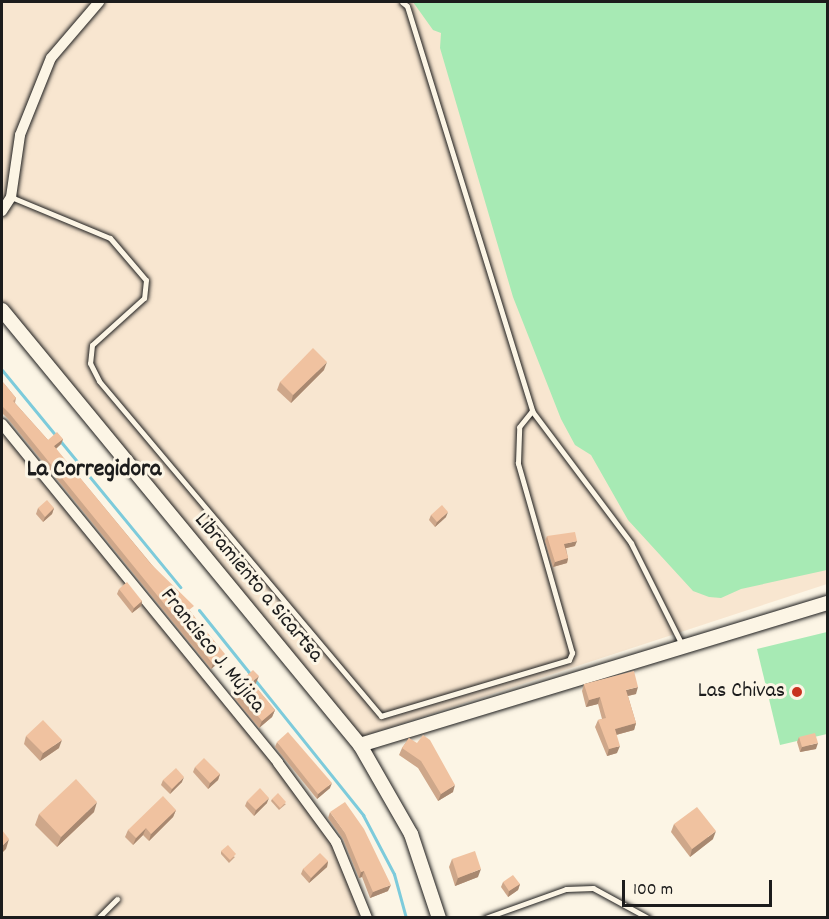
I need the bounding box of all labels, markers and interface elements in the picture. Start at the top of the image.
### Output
district label: La Corregidora [27,457,161,485]
street label: Libramiento a Sicartsa [188,508,328,668]
street label: Francisco J. Mújica [154,584,270,718]
place label: Las Chivas [698,679,785,705]
marker: Las Chivas [790,685,804,699]
scale bar [625,868,775,906]
text: 100 m [633,878,673,903]

